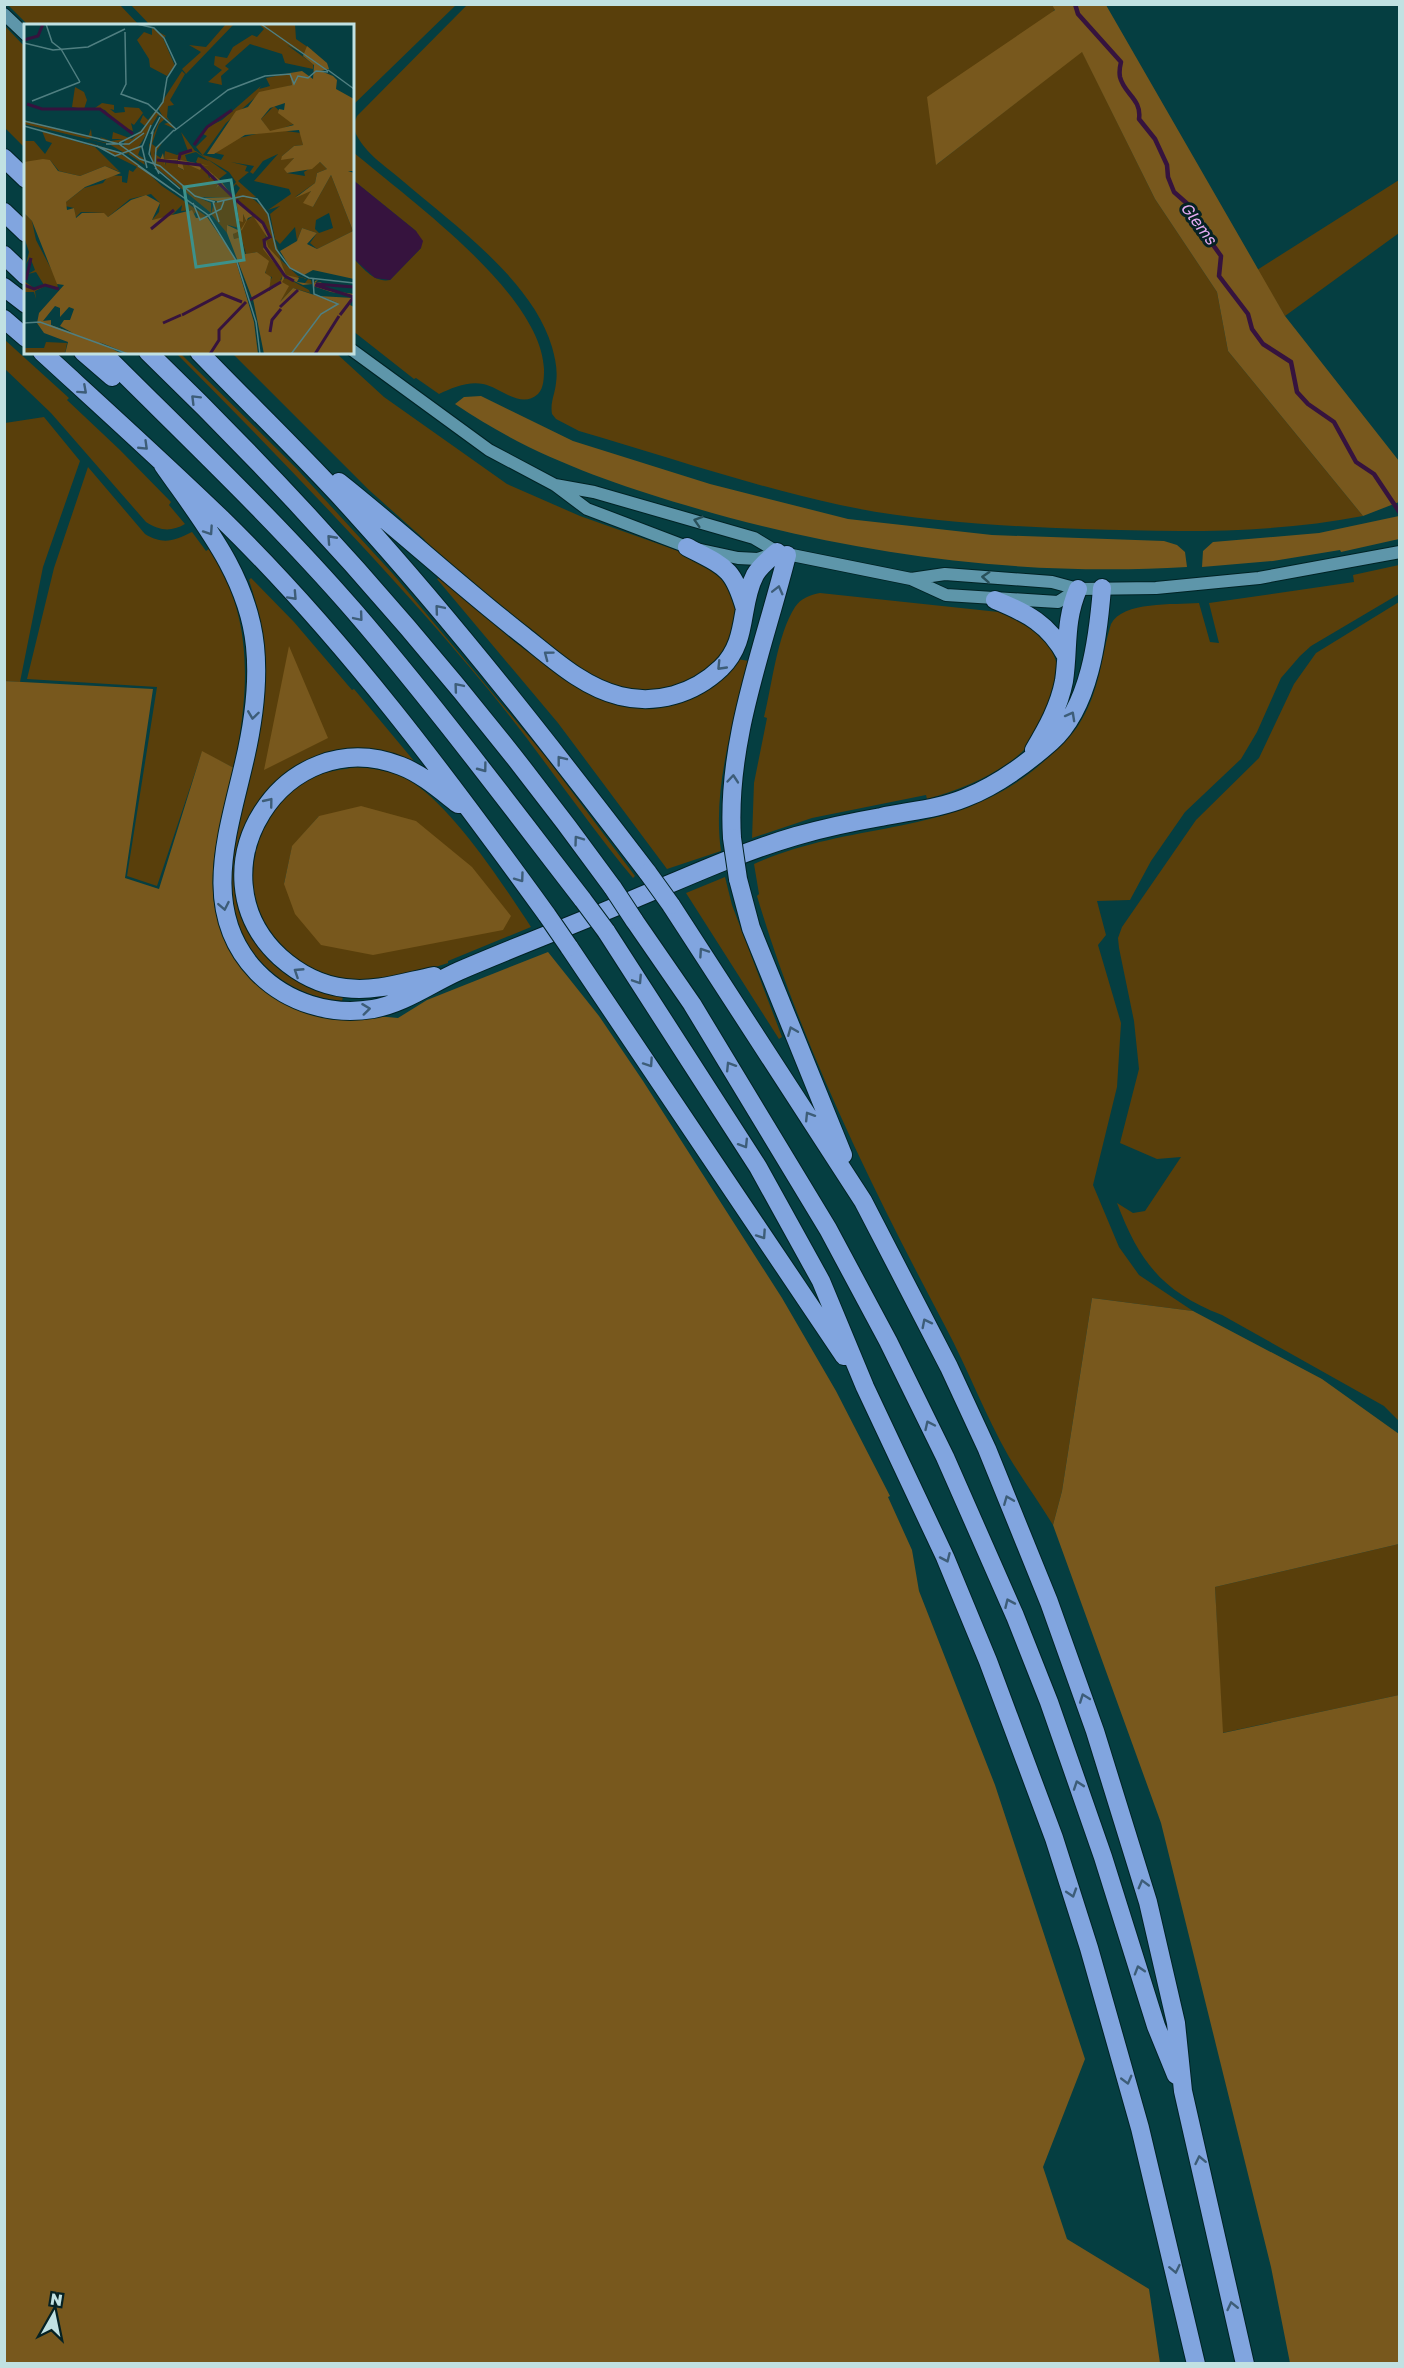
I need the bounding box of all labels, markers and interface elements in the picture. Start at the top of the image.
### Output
inset map [24,24,354,354]
water label: Glems [1177,198,1222,249]
one-way arrow [76,383,86,394]
one-way arrow [191,396,202,406]
one-way arrow [137,439,147,450]
one-way arrow [693,516,704,528]
one-way arrow [202,524,213,535]
one-way arrow [327,536,338,546]
one-way arrow [982,571,991,584]
one-way arrow [771,585,784,595]
one-way arrow [286,589,297,600]
one-way arrow [435,605,446,616]
one-way arrow [351,610,362,621]
one-way arrow [544,651,555,662]
one-way arrow [717,659,728,669]
one-way arrow [455,683,466,694]
one-way arrow [247,710,259,719]
one-way arrow [1064,712,1075,722]
one-way arrow [558,756,569,767]
one-way arrow [475,761,486,772]
one-way arrow [726,775,739,784]
one-way arrow [262,798,273,809]
one-way arrow [574,836,585,847]
one-way arrow [513,872,524,883]
one-way arrow [217,901,230,911]
one-way arrow [699,948,710,959]
one-way arrow [294,968,305,979]
one-way arrow [631,974,643,984]
one-way arrow [362,1004,371,1016]
one-way arrow [787,1026,799,1037]
one-way arrow [642,1056,653,1067]
one-way arrow [726,1062,738,1072]
one-way arrow [804,1112,816,1122]
one-way arrow [736,1138,748,1148]
one-way arrow [755,1228,766,1239]
one-way arrow [922,1319,933,1330]
one-way arrow [925,1420,937,1431]
one-way arrow [1003,1496,1015,1507]
one-way arrow [939,1552,951,1563]
one-way arrow [1004,1598,1016,1609]
one-way arrow [1078,1693,1091,1704]
one-way arrow [1073,1780,1086,1791]
one-way arrow [1138,1879,1150,1890]
one-way arrow [1065,1887,1077,1898]
one-way arrow [1134,1965,1146,1976]
one-way arrow [1120,2074,1132,2085]
one-way arrow [1194,2155,1207,2165]
one-way arrow [1168,2264,1181,2274]
north arrow [24,2284,84,2344]
text: N [49,2288,64,2310]
one-way arrow [1226,2302,1239,2312]

